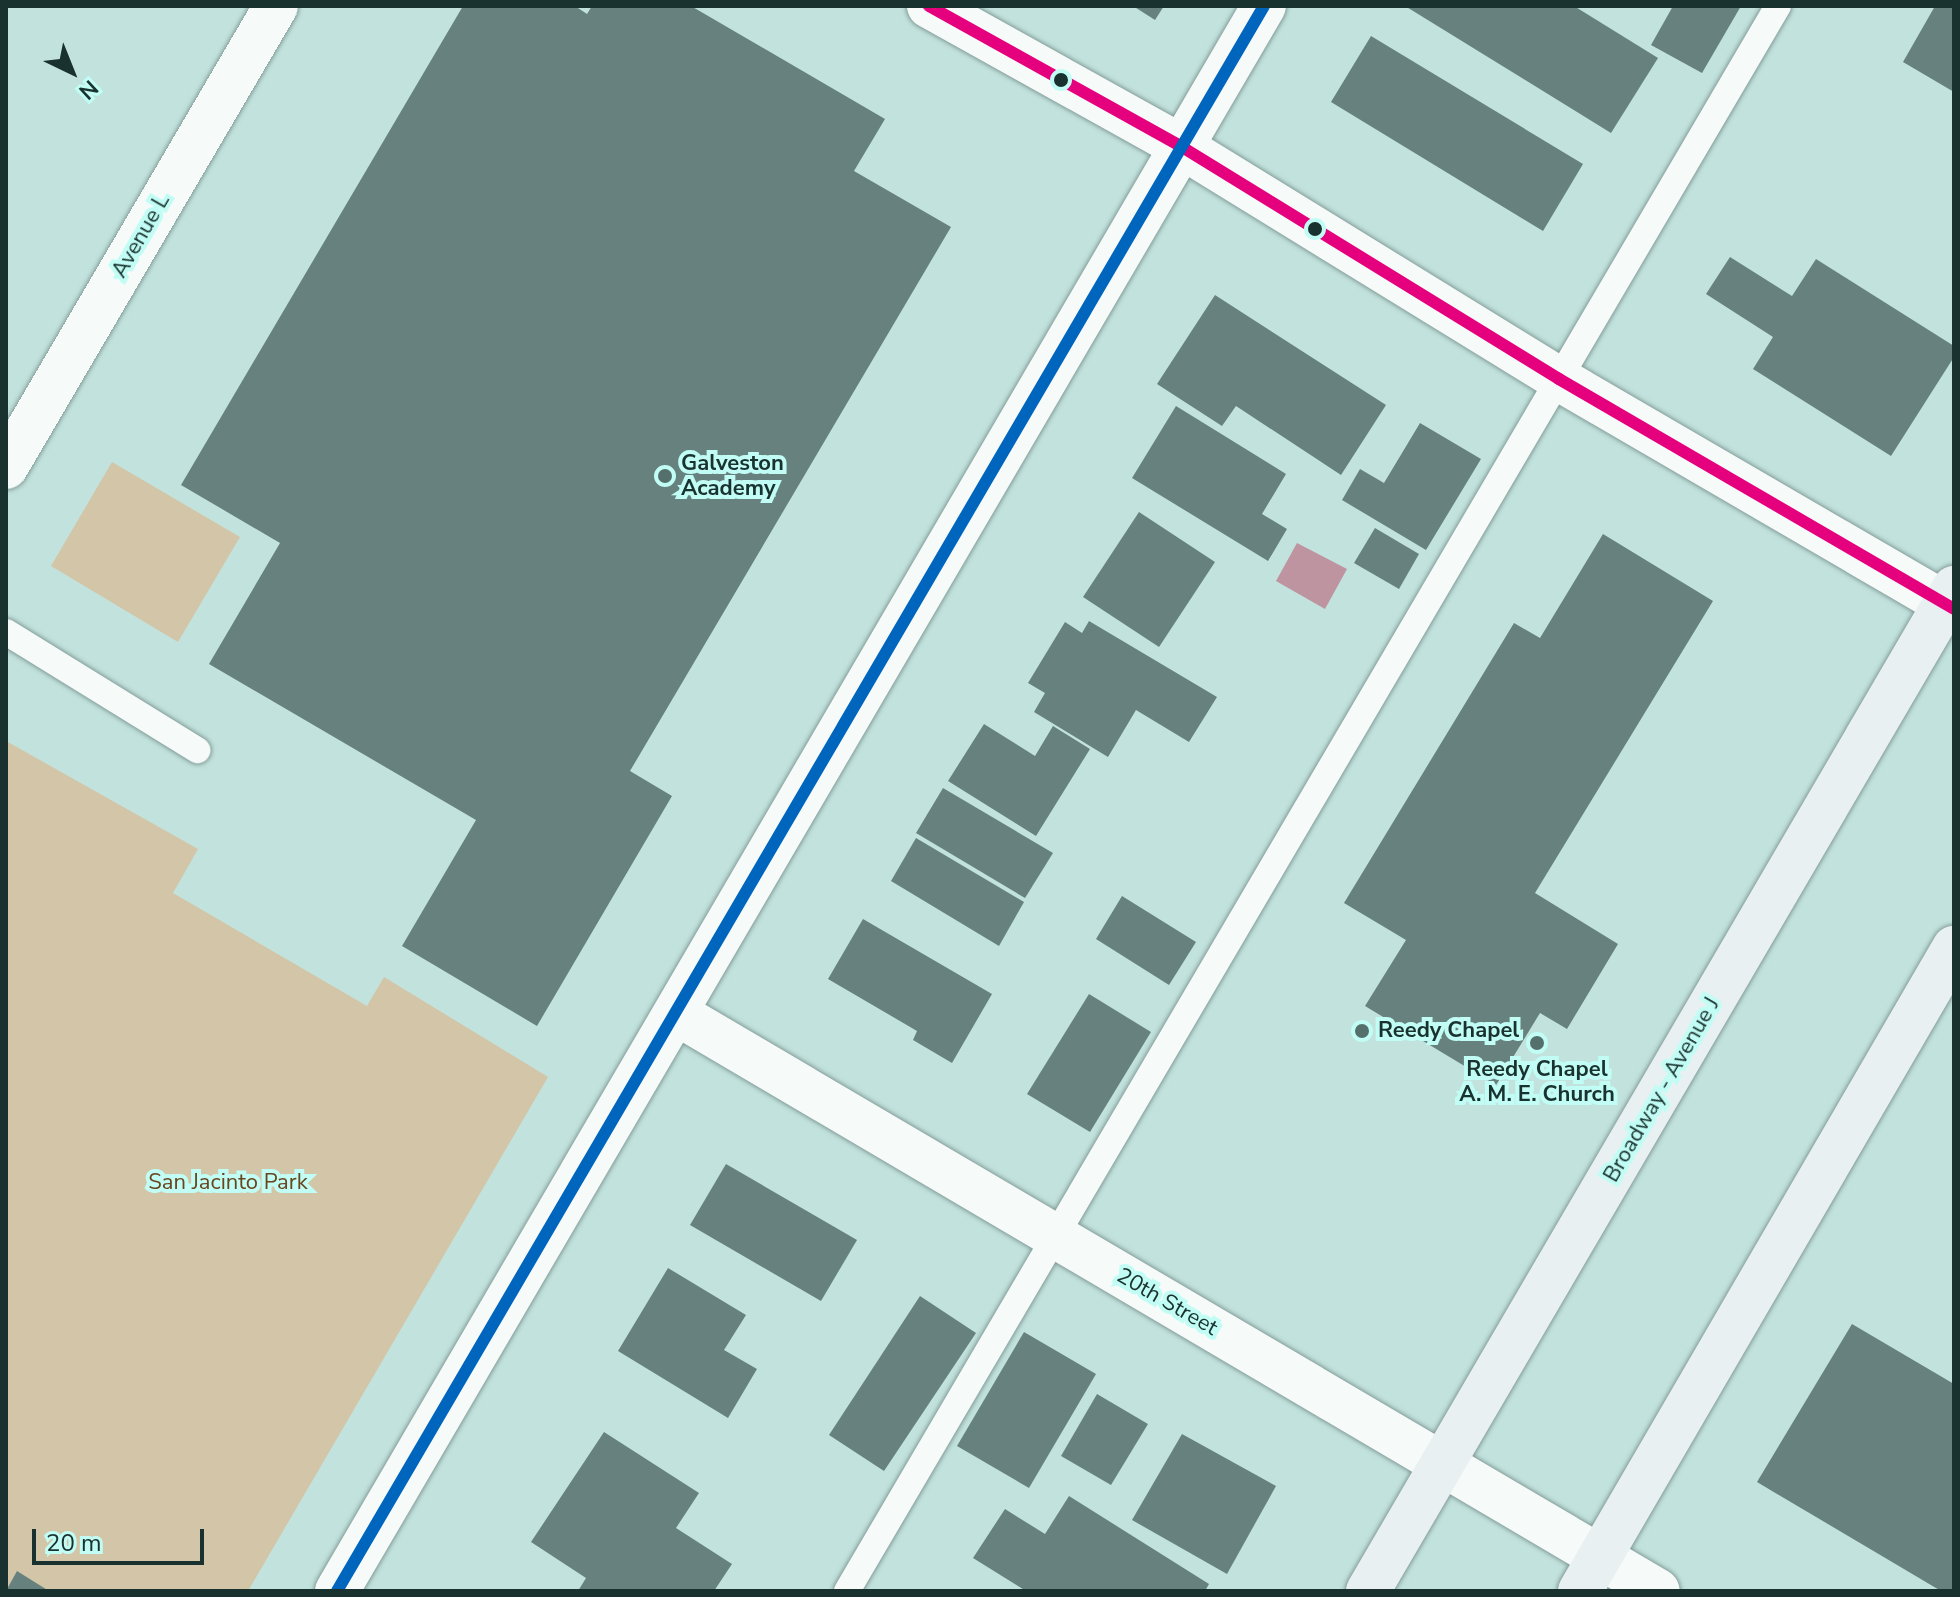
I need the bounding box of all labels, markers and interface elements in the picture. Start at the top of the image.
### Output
north arrow [32,32,112,112]
unlabelled marker [1053,72,1069,88]
text: N [72,73,105,106]
street label: Avenue L [106,189,176,283]
unlabelled marker [1307,221,1323,237]
place label: Galveston Academy [681,450,784,502]
marker: Galveston Academy [656,467,674,485]
street label: Broadway - Avenue J [1598,993,1726,1187]
place label: Reedy Chapel [1378,1018,1519,1044]
marker: Reedy Chapel [1353,1022,1371,1040]
marker: Reedy Chapel A. M. E. Church [1528,1034,1546,1052]
place label: Reedy Chapel A. M. E. Church [1459,1056,1615,1108]
park label: San Jacinto Park [148,1170,308,1196]
street label: 20th Street [1112,1263,1222,1341]
scale bar [36,1513,208,1563]
text: 20 m [46,1527,102,1559]

